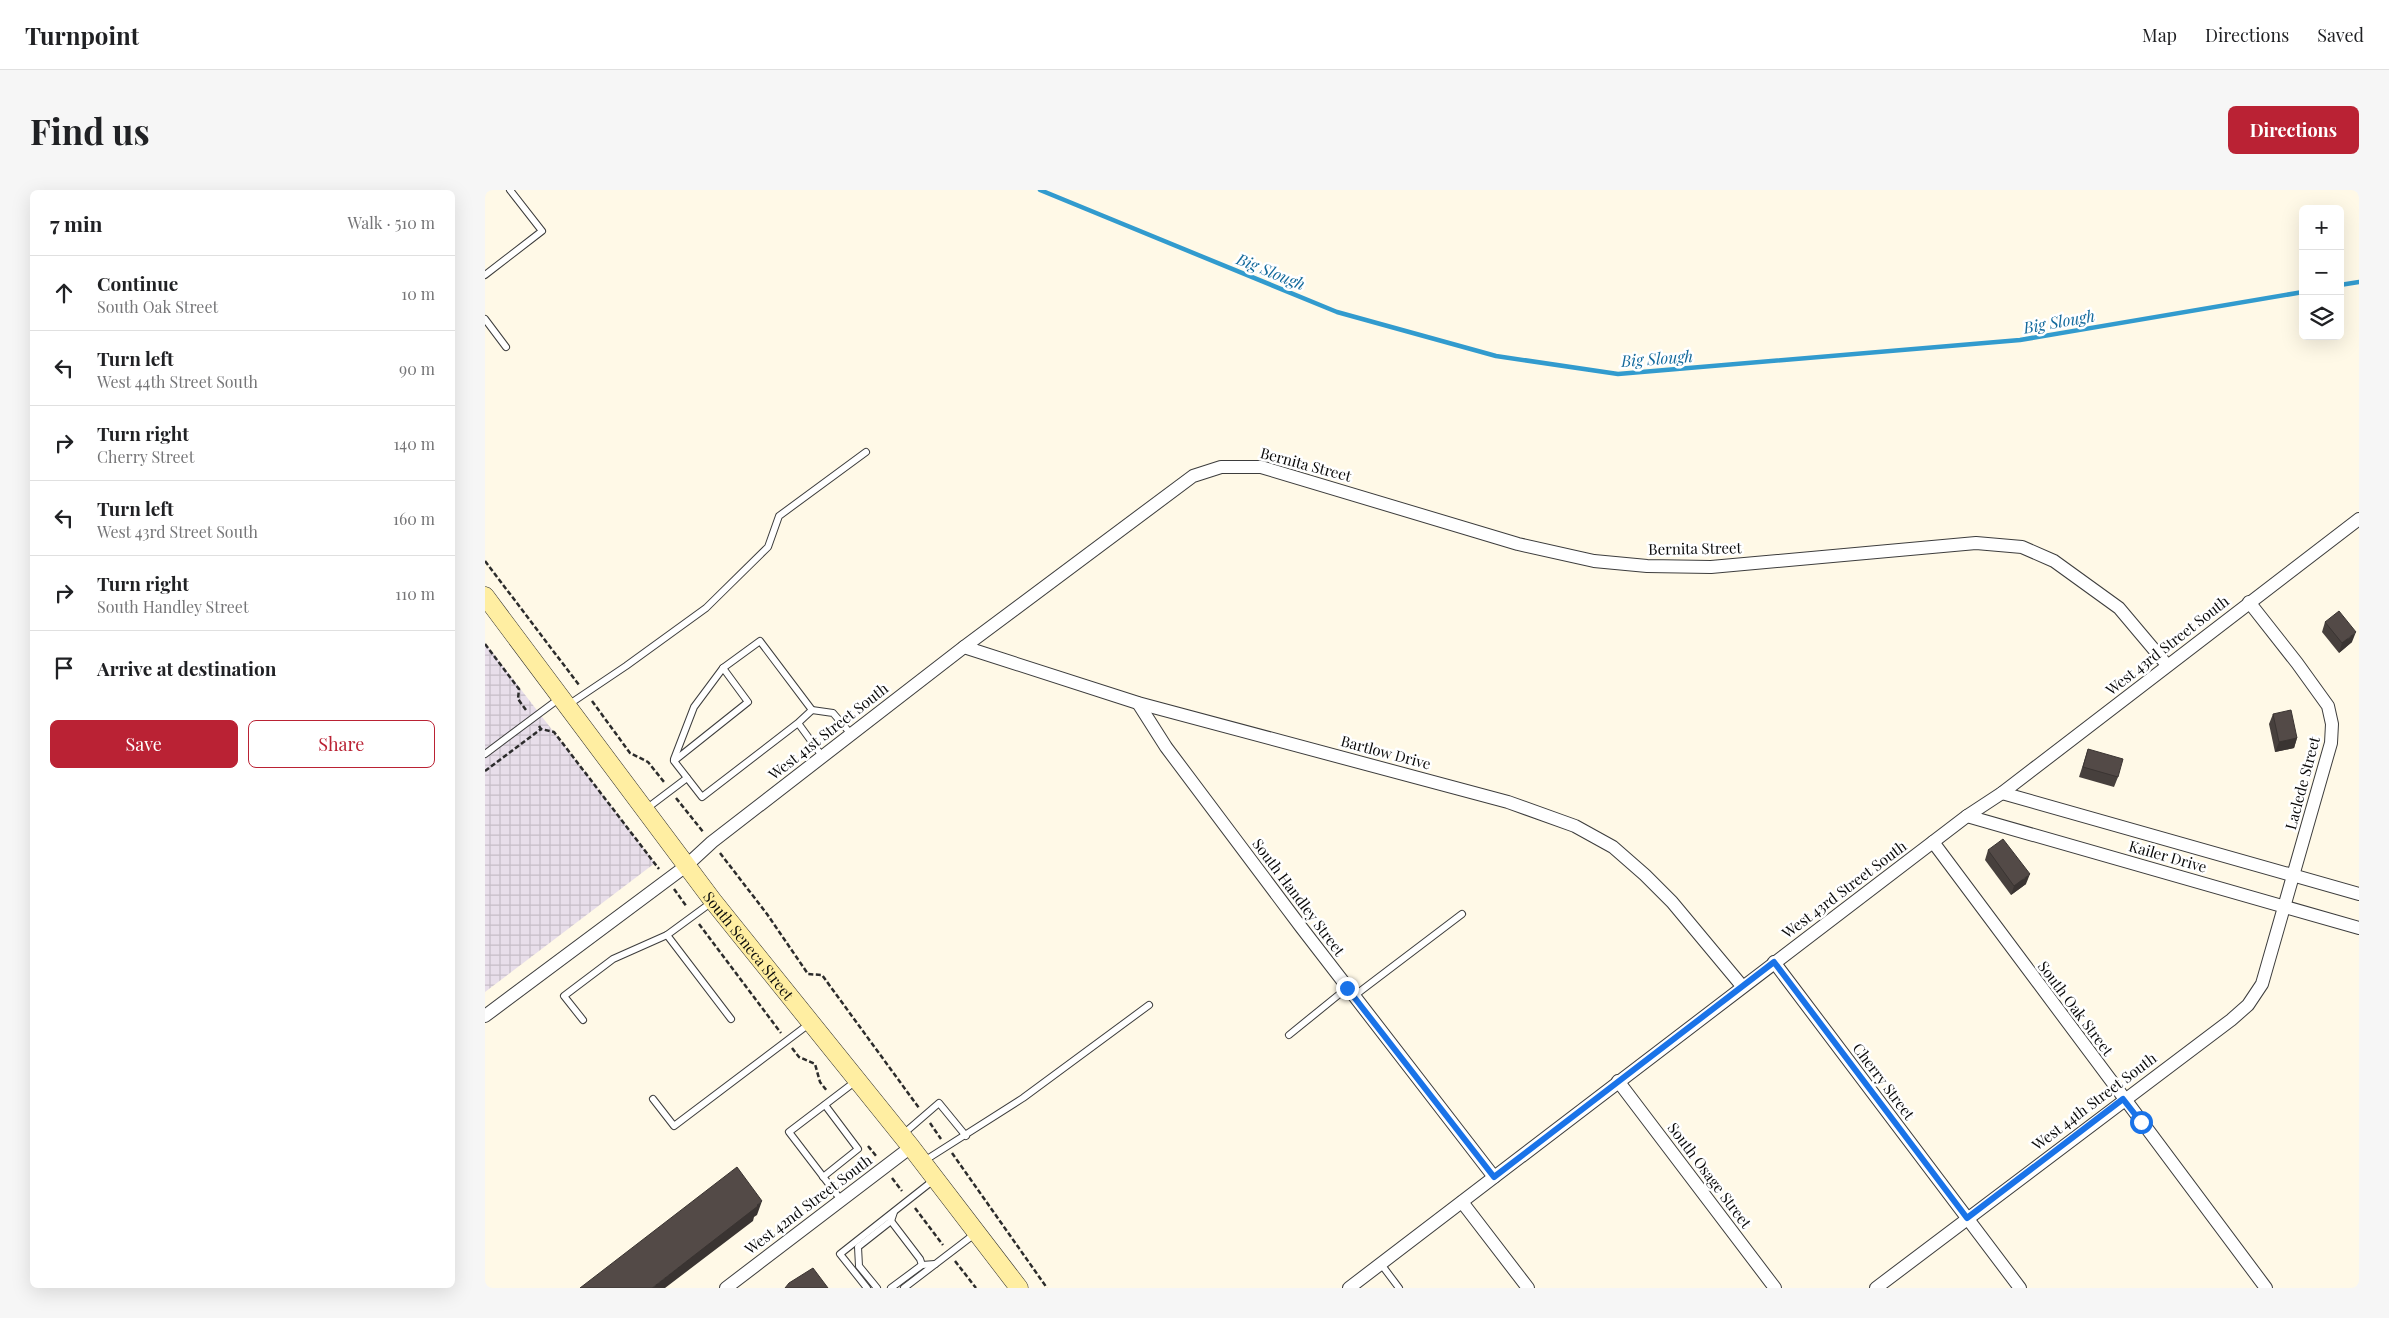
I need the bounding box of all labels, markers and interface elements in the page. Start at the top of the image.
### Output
text: Turnpoint [25,19,139,51]
text: Map [2142,23,2177,47]
text: Directions [2205,23,2289,47]
text: Saved [2317,23,2364,47]
button: Directions [2228,106,2359,154]
text: Find us [30,107,150,154]
map controls [2299,205,2344,340]
button: + [2299,205,2344,250]
text: 7 min [50,209,103,237]
text: Walk · 510 m [348,212,435,233]
water label: Big Slough [1233,247,1308,294]
button: − [2299,250,2344,295]
text: Continue [97,270,178,296]
icon: ahead [50,279,78,307]
text: 10 m [401,283,435,304]
button: layers [2299,295,2344,340]
text: South Oak Street [97,296,218,317]
water label: Big Slough [2021,304,2096,338]
text: Turn left [97,345,174,371]
water label: Big Slough [1619,345,1694,371]
icon: left [50,354,78,382]
text: 90 m [399,358,435,379]
text: West 44th Street South [97,371,258,392]
text: Turn right [97,420,189,446]
icon: right [50,429,78,457]
text: 140 m [393,433,435,454]
street label: Bernita Street [1258,442,1354,486]
text: Cherry Street [97,446,194,467]
text: Turn left [97,495,174,521]
icon: left [50,504,78,532]
text: 160 m [393,508,435,529]
text: West 43rd Street South [97,521,258,542]
street label: Bernita Street [1648,537,1743,559]
text: Turn right [97,570,189,596]
icon: right [50,579,78,607]
text: 110 m [395,583,435,604]
street label: West 43rd Street South [2101,591,2233,700]
text: South Handley Street [97,596,249,617]
icon: arrive [50,654,78,682]
text: Arrive at destination [97,655,277,681]
street label: West 41st Street South [763,678,892,785]
button: Save [50,720,238,768]
button: Share [248,720,435,768]
street label: Bartlow Drive [1339,730,1433,774]
street label: Laclede Street [2280,734,2324,832]
street label: South Handley Street [1248,834,1350,960]
street label: West 43rd Street South [1777,835,1910,943]
street label: Kailer Drive [2127,835,2209,877]
street label: South Seneca Street [699,887,799,1005]
street label: South Oak Street [2034,957,2119,1060]
route end [1336,977,1359,1000]
street label: Cherry Street [1849,1039,1920,1124]
street label: West 44th Street South [2027,1047,2160,1155]
route start [2130,1111,2153,1134]
street label: South Osage Street [1664,1118,1757,1233]
street label: West 42nd Street South [740,1150,876,1259]

